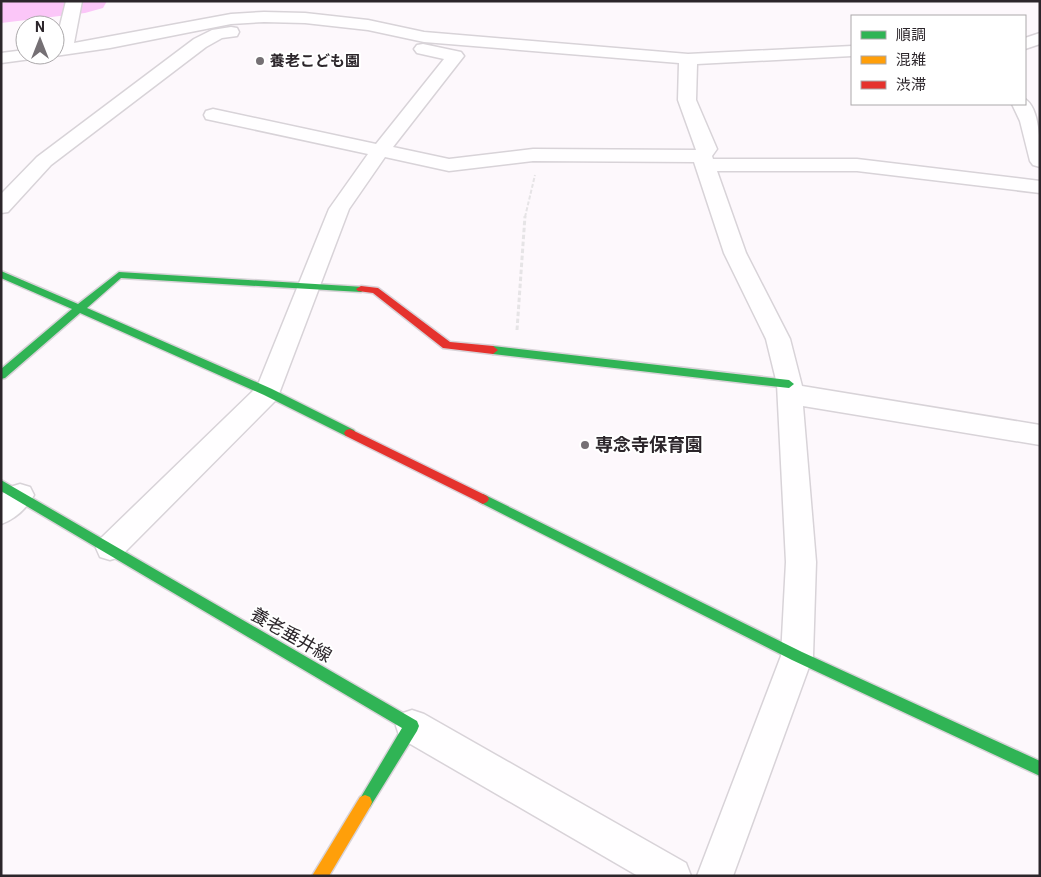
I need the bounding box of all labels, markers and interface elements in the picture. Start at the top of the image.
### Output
north arrow [15,15,65,65]
legend [851,15,1026,105]
text: N [35,19,45,35]
text: 順調 [896,26,926,44]
text: 混雑 [896,51,926,69]
place label: 養老こども園 [270,52,360,70]
marker: 養老こども園 [254,55,266,67]
text: 渋滞 [896,76,926,94]
place label: 専念寺保育園 [595,434,703,455]
marker: 専念寺保育園 [579,439,591,451]
street label: 養老垂井線 [247,603,335,666]

